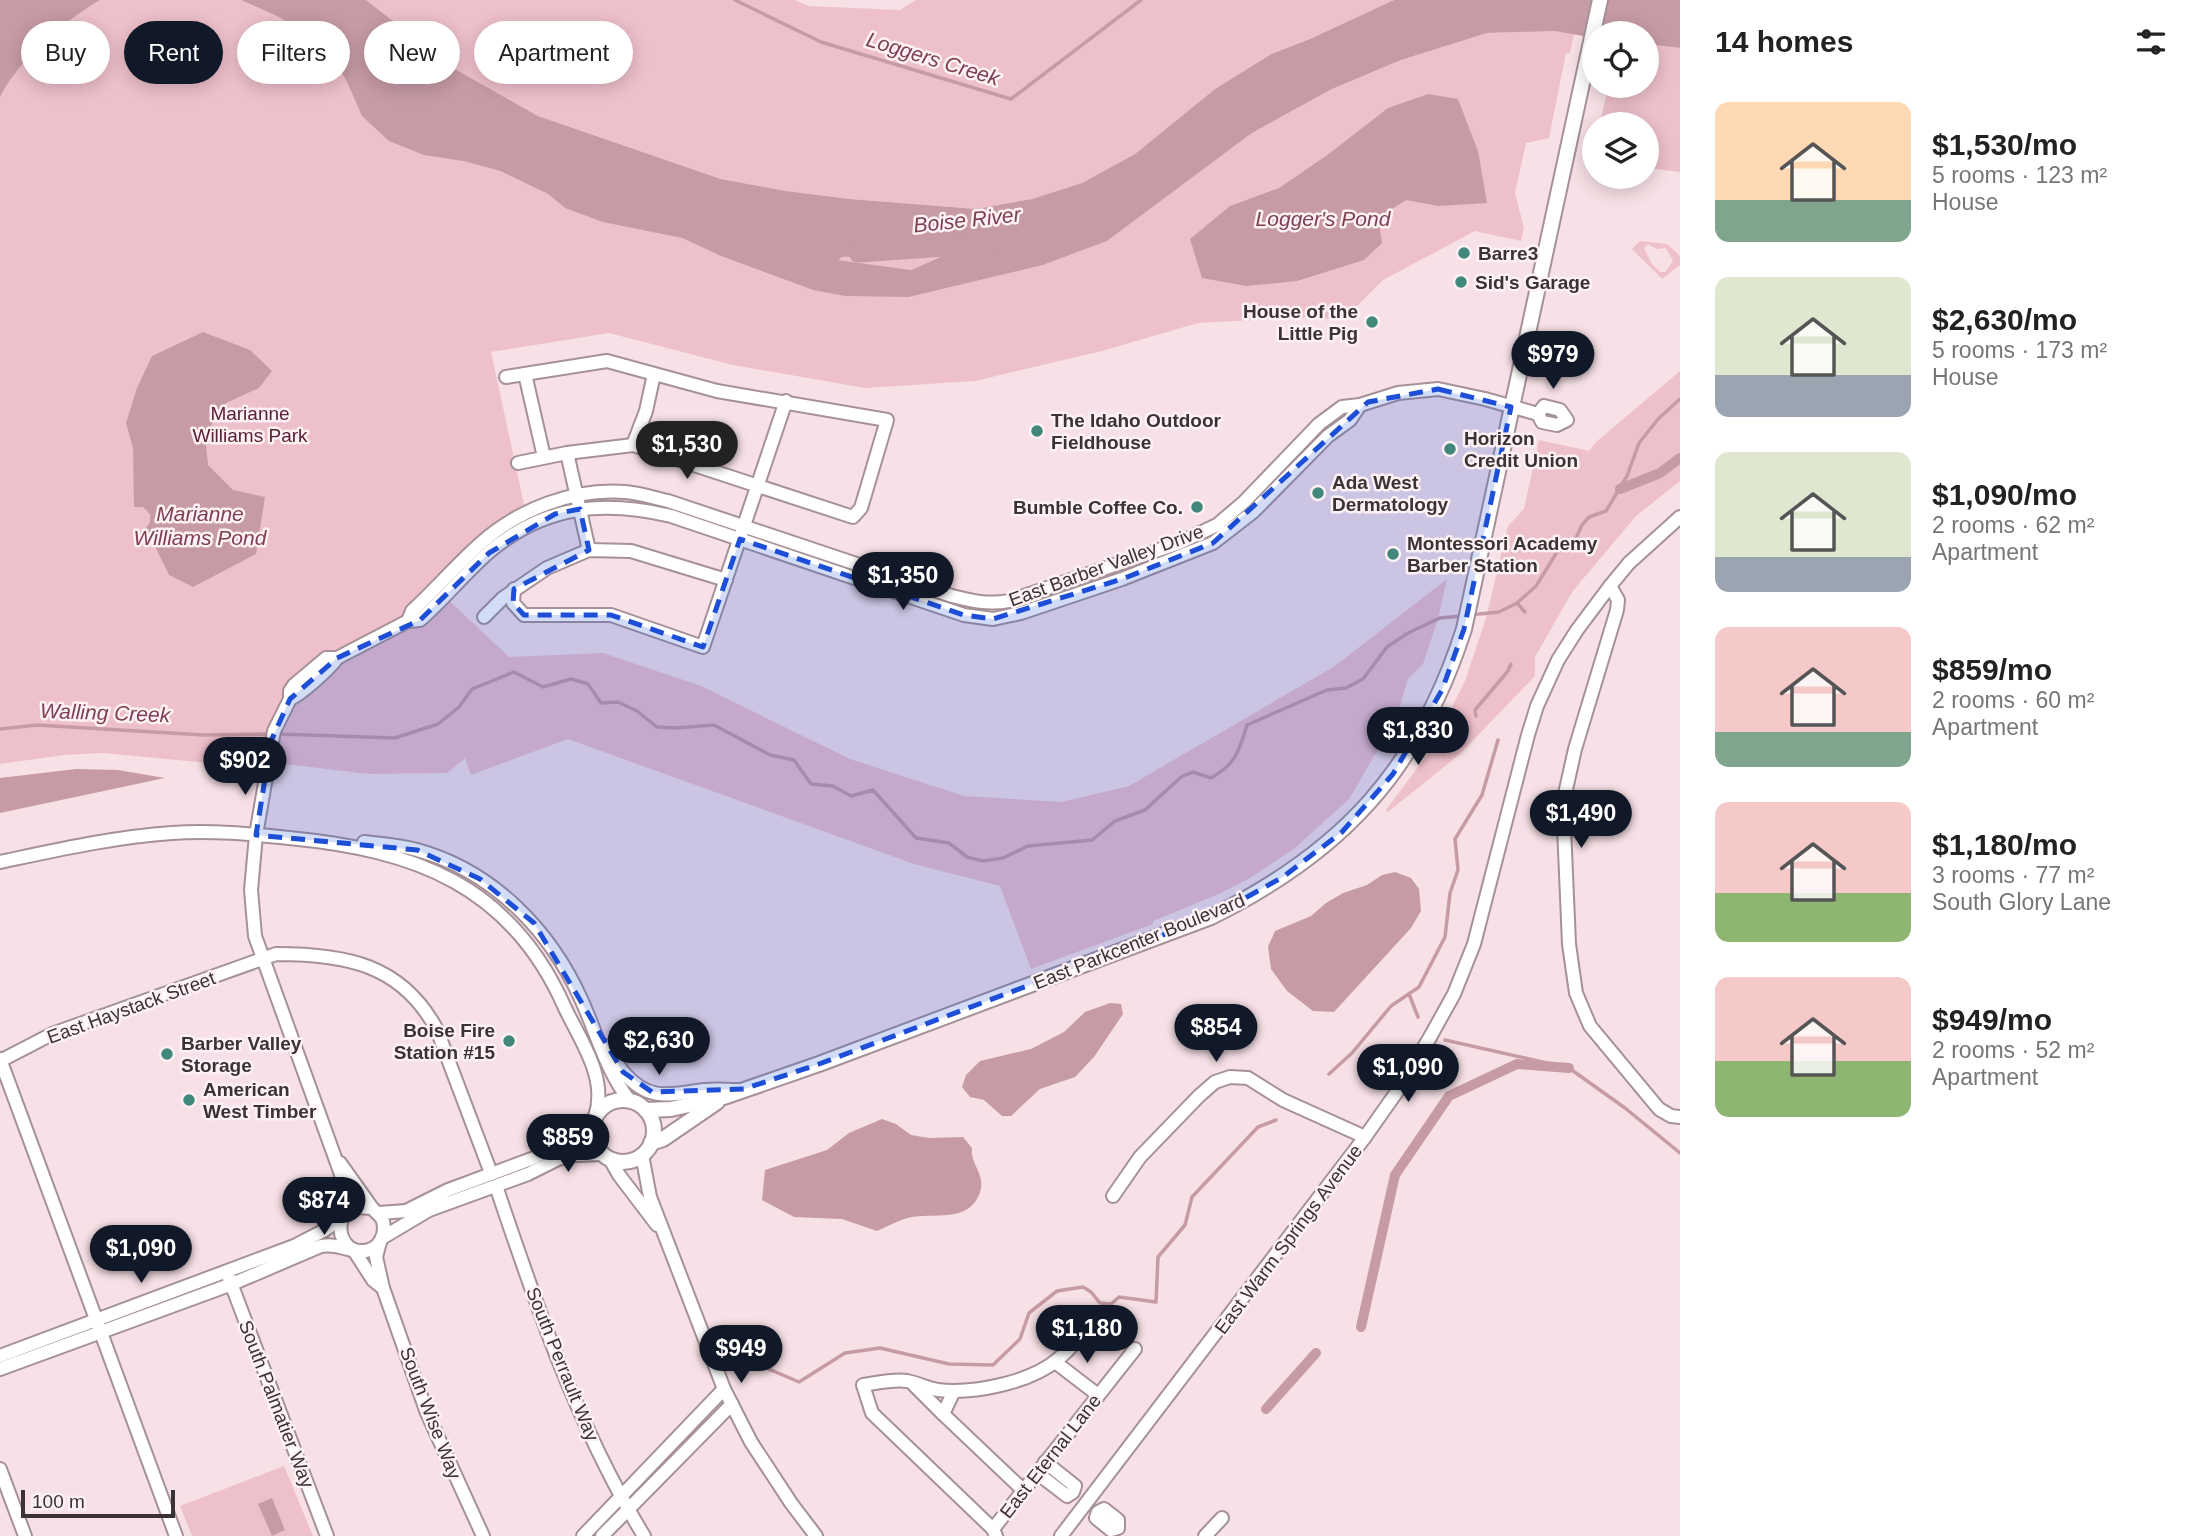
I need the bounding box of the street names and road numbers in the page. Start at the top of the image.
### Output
street label: East Barber Valley Drive [1006,520,1206,610]
street label: East Parkcenter Boulevard [1030,889,1248,994]
street label: East Haystack Street [44,967,219,1048]
street label: East Warm Springs Avenue [1210,1141,1366,1338]
street label: South Perrault Way [522,1284,603,1445]
street label: South Palmatier Way [235,1317,318,1491]
street label: South Wise Way [396,1344,466,1483]
street label: East Eternal Lane [996,1390,1105,1522]

